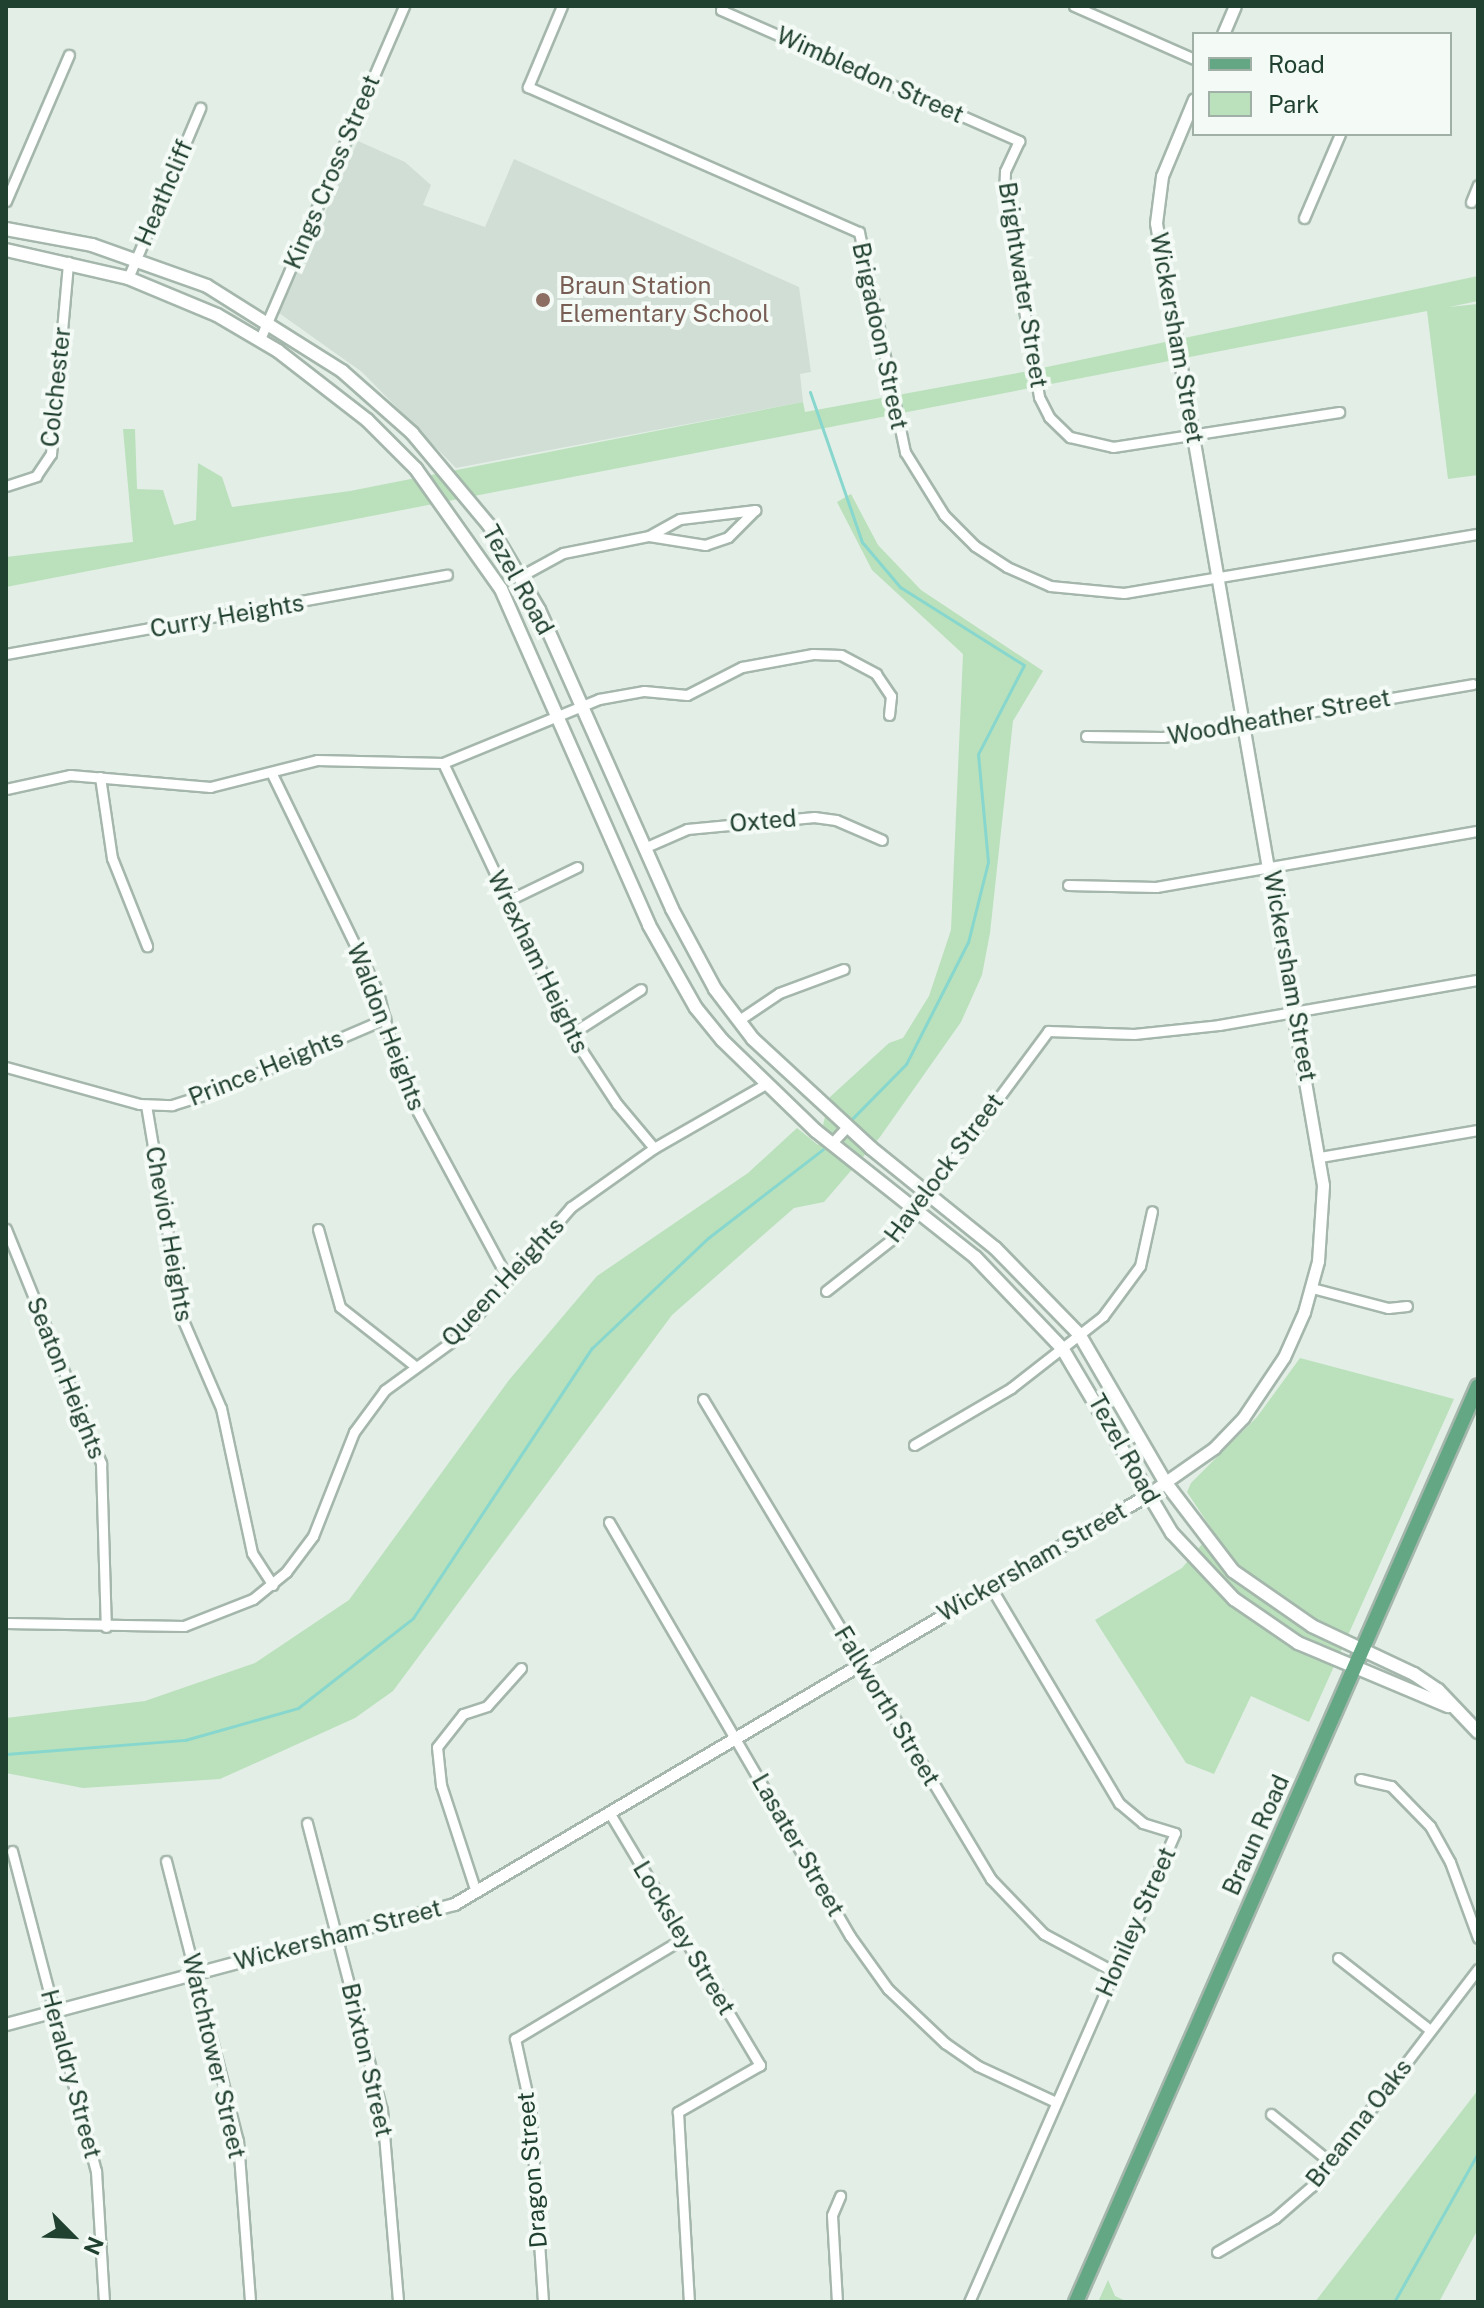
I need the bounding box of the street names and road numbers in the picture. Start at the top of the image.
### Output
street label: Wimbledon Street [772,21,968,129]
street label: Kings Cross Street [278,71,386,273]
street label: Heathcliff [129,136,199,250]
street label: Brightwater Street [993,180,1053,390]
street label: Wickersham Street [1144,230,1210,446]
street label: Brigadoon Street [846,240,914,432]
street label: Colchester [35,325,77,449]
street label: Tezel Road [476,520,560,640]
street label: Curry Heights [148,588,306,644]
street label: Woodheather Street [1165,683,1393,751]
street label: Oxted [728,804,798,838]
street label: Wrexham Heights [481,866,595,1058]
street label: Wickersham Street [1257,868,1323,1084]
street label: Waldon Heights [341,939,431,1115]
street label: Prince Heights [184,1024,348,1112]
street label: Havelock Street [879,1088,1009,1248]
street label: Cheviot Heights [139,1144,199,1324]
street label: Queen Heights [436,1211,570,1353]
street label: Seaton Heights [20,1293,112,1463]
street label: Tezel Road [1082,1389,1166,1509]
street label: Wickersham Street [932,1496,1132,1628]
street label: Fallworth Street [828,1621,946,1791]
street label: Lasater Street [746,1769,850,1921]
street label: Braun Road [1217,1770,1295,1900]
street label: Honiley Street [1090,1843,1182,2001]
street label: Locksley Street [627,1856,741,2020]
street label: Wickersham Street [231,1893,445,1977]
street label: Watchtower Street [176,1951,252,2161]
street label: Brixton Street [335,1980,399,2140]
street label: Heraldry Street [35,1986,107,2162]
street label: Breanna Oaks [1300,2053,1418,2193]
street label: Dragon Street [511,2091,553,2249]

